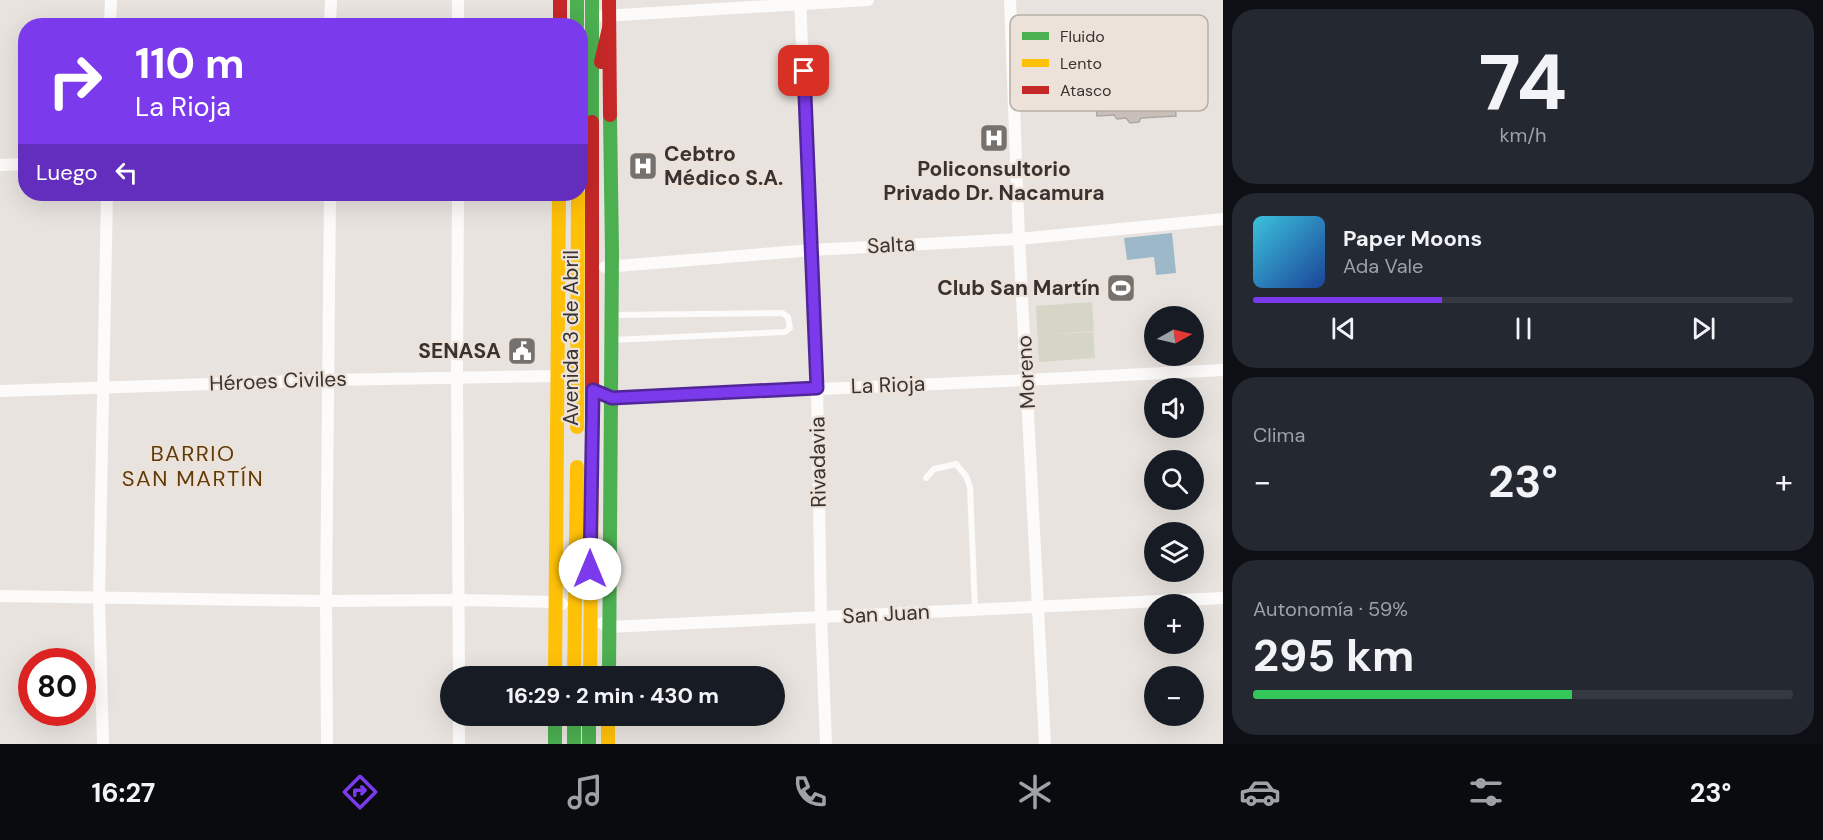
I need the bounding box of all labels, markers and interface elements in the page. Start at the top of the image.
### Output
legend [1010,15,1208,111]
text: Fluido [1060,26,1105,47]
text: 74 [1479,32,1567,133]
text: 110 m [135,36,245,91]
icon: right [36,42,114,120]
pin [778,45,829,96]
text: Lento [1060,53,1102,74]
icon: arrive [787,54,820,87]
text: Atasco [1060,80,1112,101]
text: La Rioja [135,89,231,124]
hospital icon: Policonsultorio Privado Dr. Nacamura [978,122,1010,154]
text: km/h [1499,122,1547,148]
place label: Cebtro Médico S.A. [664,140,783,192]
hospital icon: Cebtro Médico S.A. [627,150,659,182]
place label: Policonsultorio Privado Dr. Nacamura [883,155,1105,207]
icon: left [110,156,143,189]
text: Luego [36,158,98,187]
text: Paper Moons [1343,224,1482,253]
street label: Salta [866,230,916,260]
street label: Avenida 3 de Abril [557,250,585,426]
text: Ada Vale [1343,253,1423,279]
sports icon: Club San Martín [1105,272,1137,304]
place label: Club San Martín [937,274,1100,302]
north arrow [1144,306,1204,366]
map controls [1144,306,1204,726]
icon: previous [1327,312,1360,345]
icon: pause [1507,312,1540,345]
icon: next [1687,312,1720,345]
street label: Moreno [1010,334,1042,410]
public building icon: SENASA [506,335,538,367]
place label: SENASA [418,337,501,365]
street label: Héroes Civiles [209,365,347,397]
street label: La Rioja [850,370,926,400]
button: sound [1144,378,1204,438]
street label: Rivadavia [803,416,833,508]
text: Clima [1253,422,1305,448]
district label: BARRIO SAN MARTÍN [122,439,264,493]
button: search [1144,450,1204,510]
text: 23° [1488,452,1558,511]
text: − [1253,460,1271,503]
text: + [1775,460,1793,503]
button: layers [1144,522,1204,582]
position arrow [558,537,622,601]
button: + [1144,594,1204,654]
text: Autonomía · 59% [1253,596,1408,622]
street label: San Juan [842,598,930,630]
text: 295 km [1253,626,1414,685]
speed limit sign: 80 [18,648,96,726]
button: − [1144,666,1204,726]
text: 16:29 · 2 min · 430 m [506,681,719,710]
icon: directions [339,771,381,813]
icon: music [564,771,606,813]
icon: phone [789,771,831,813]
icon: climate [1014,771,1056,813]
icon: car [1239,771,1281,813]
icon: filters [1465,771,1507,813]
text: 16:27 [92,775,155,810]
text: 23° [1690,775,1731,810]

